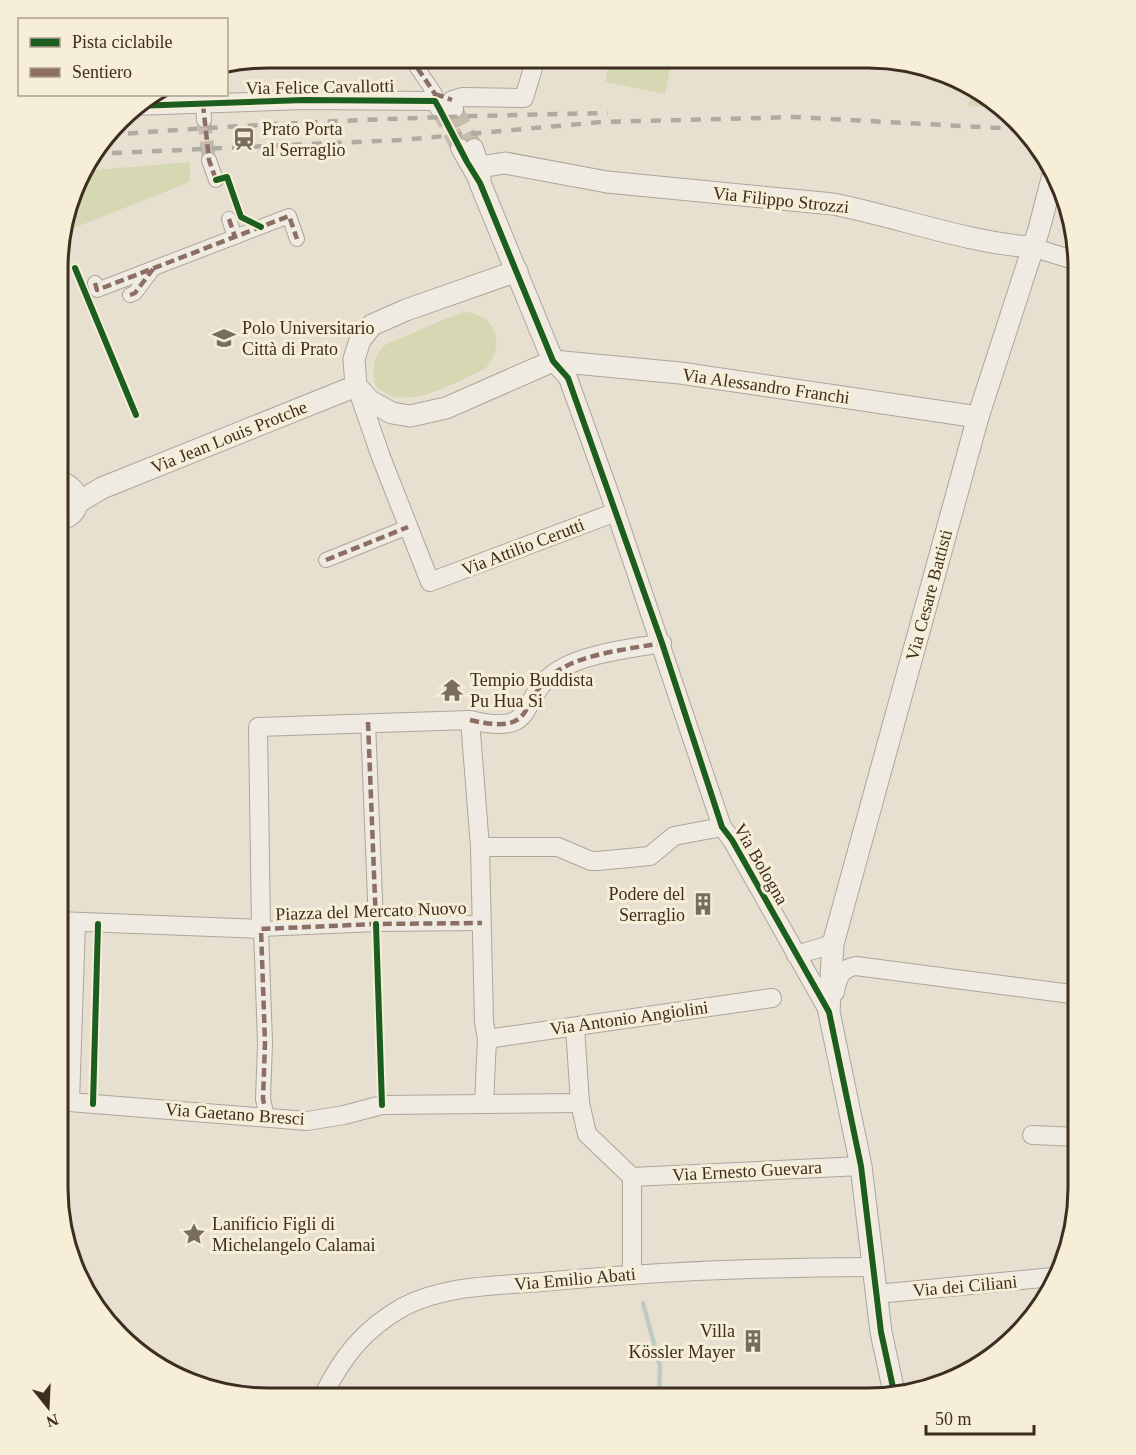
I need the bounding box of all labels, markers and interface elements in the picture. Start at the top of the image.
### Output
legend [18,18,228,96]
text: Pista ciclabile [72,32,172,52]
text: Sentiero [72,62,132,82]
street label: Via Felice Cavallotti [245,76,395,98]
place label: Prato Porta al Serraglio [262,119,345,160]
station icon: Prato Porta al Serraglio [231,126,257,152]
street label: Via Filippo Strozzi [712,183,850,217]
place label: Polo Universitario Città di Prato [242,318,375,359]
school or university icon: Polo Universitario Città di Prato [211,325,237,351]
street label: Via Alessandro Franchi [681,364,851,408]
street label: Via Jean Louis Protche [148,397,310,477]
street label: Via Attilio Cerutti [459,514,587,580]
street label: Via Cesare Battisti [902,527,956,663]
place label: Tempio Buddista Pu Hua Si [470,670,593,711]
temple icon: Tempio Buddista Pu Hua Si [439,677,465,703]
street label: Via Bologna [730,820,792,908]
place label: Podere del Serraglio [609,884,685,925]
building icon: Podere del Serraglio [690,891,716,917]
street label: Piazza del Mercato Nuovo [275,898,467,924]
street label: Via Antonio Angiolini [548,997,710,1039]
street label: Via Gaetano Bresci [165,1099,305,1129]
street label: Via Ernesto Guevara [672,1157,822,1185]
place label: Lanificio Figli di Michelangelo Calamai [212,1214,375,1255]
place icon: Lanificio Figli di Michelangelo Calamai [181,1221,207,1247]
street label: Via Emilio Abati [513,1264,637,1294]
street label: Via dei Ciliani [912,1271,1018,1301]
place label: Villa Kössler Mayer [629,1321,735,1362]
building icon: Villa Kössler Mayer [740,1328,766,1354]
north arrow [18,1377,78,1437]
scale bar [926,1398,1034,1436]
text: 50 m [935,1409,972,1429]
text: N [44,1411,61,1431]

